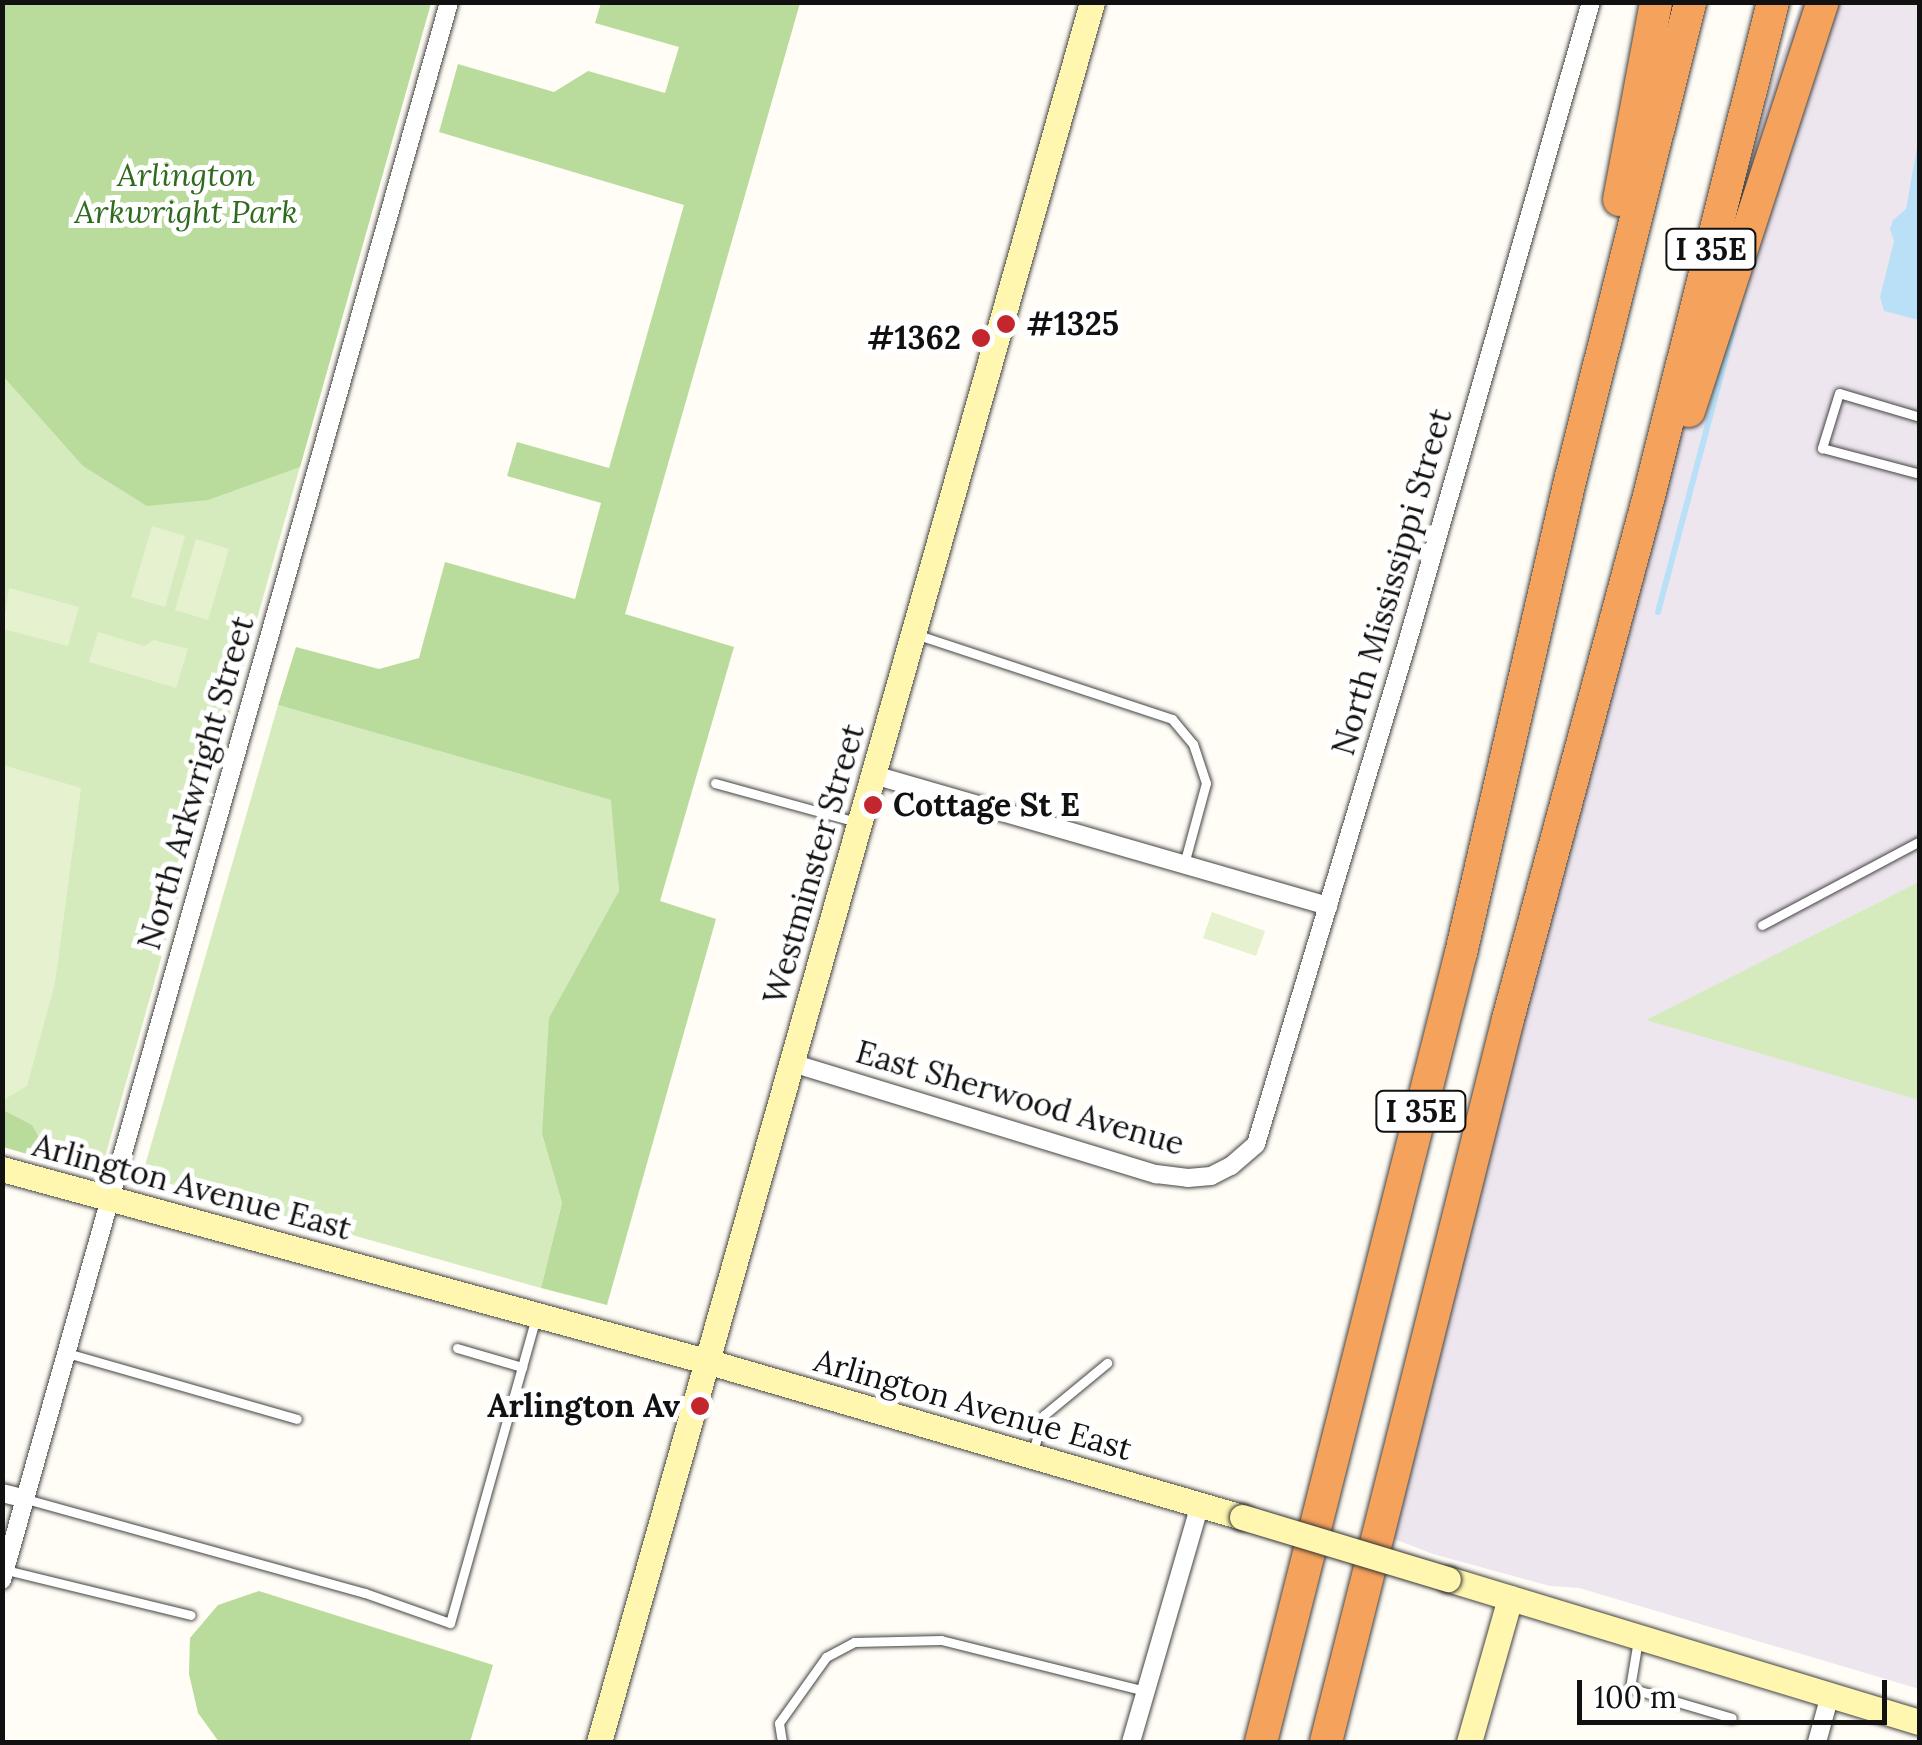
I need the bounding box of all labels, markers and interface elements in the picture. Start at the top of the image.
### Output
park label: Arlington Arkwright Park [74,157,298,232]
road number: I 35E [1664,224,1758,274]
place label: #1325 [1026,305,1119,343]
marker: #1325 [995,313,1017,335]
place label: #1362 [867,319,961,357]
marker: #1362 [970,327,992,349]
street label: North Mississippi Street [1324,404,1460,760]
street label: North Arkwright Street [130,612,262,954]
street label: Westminster Street [756,719,872,1009]
place label: Cottage St E [893,786,1080,824]
marker: Cottage St E [862,794,884,816]
street label: East Sherwood Avenue [851,1033,1189,1163]
road number: I 35E [1374,1086,1468,1136]
street label: Arlington Avenue East [29,1126,355,1248]
street label: Arlington Avenue East [810,1341,1136,1469]
place label: Arlington Av [487,1387,680,1425]
marker: Arlington Av [689,1395,711,1417]
scale bar [1582,1660,1892,1722]
text: 100 m [1594,1678,1677,1716]

